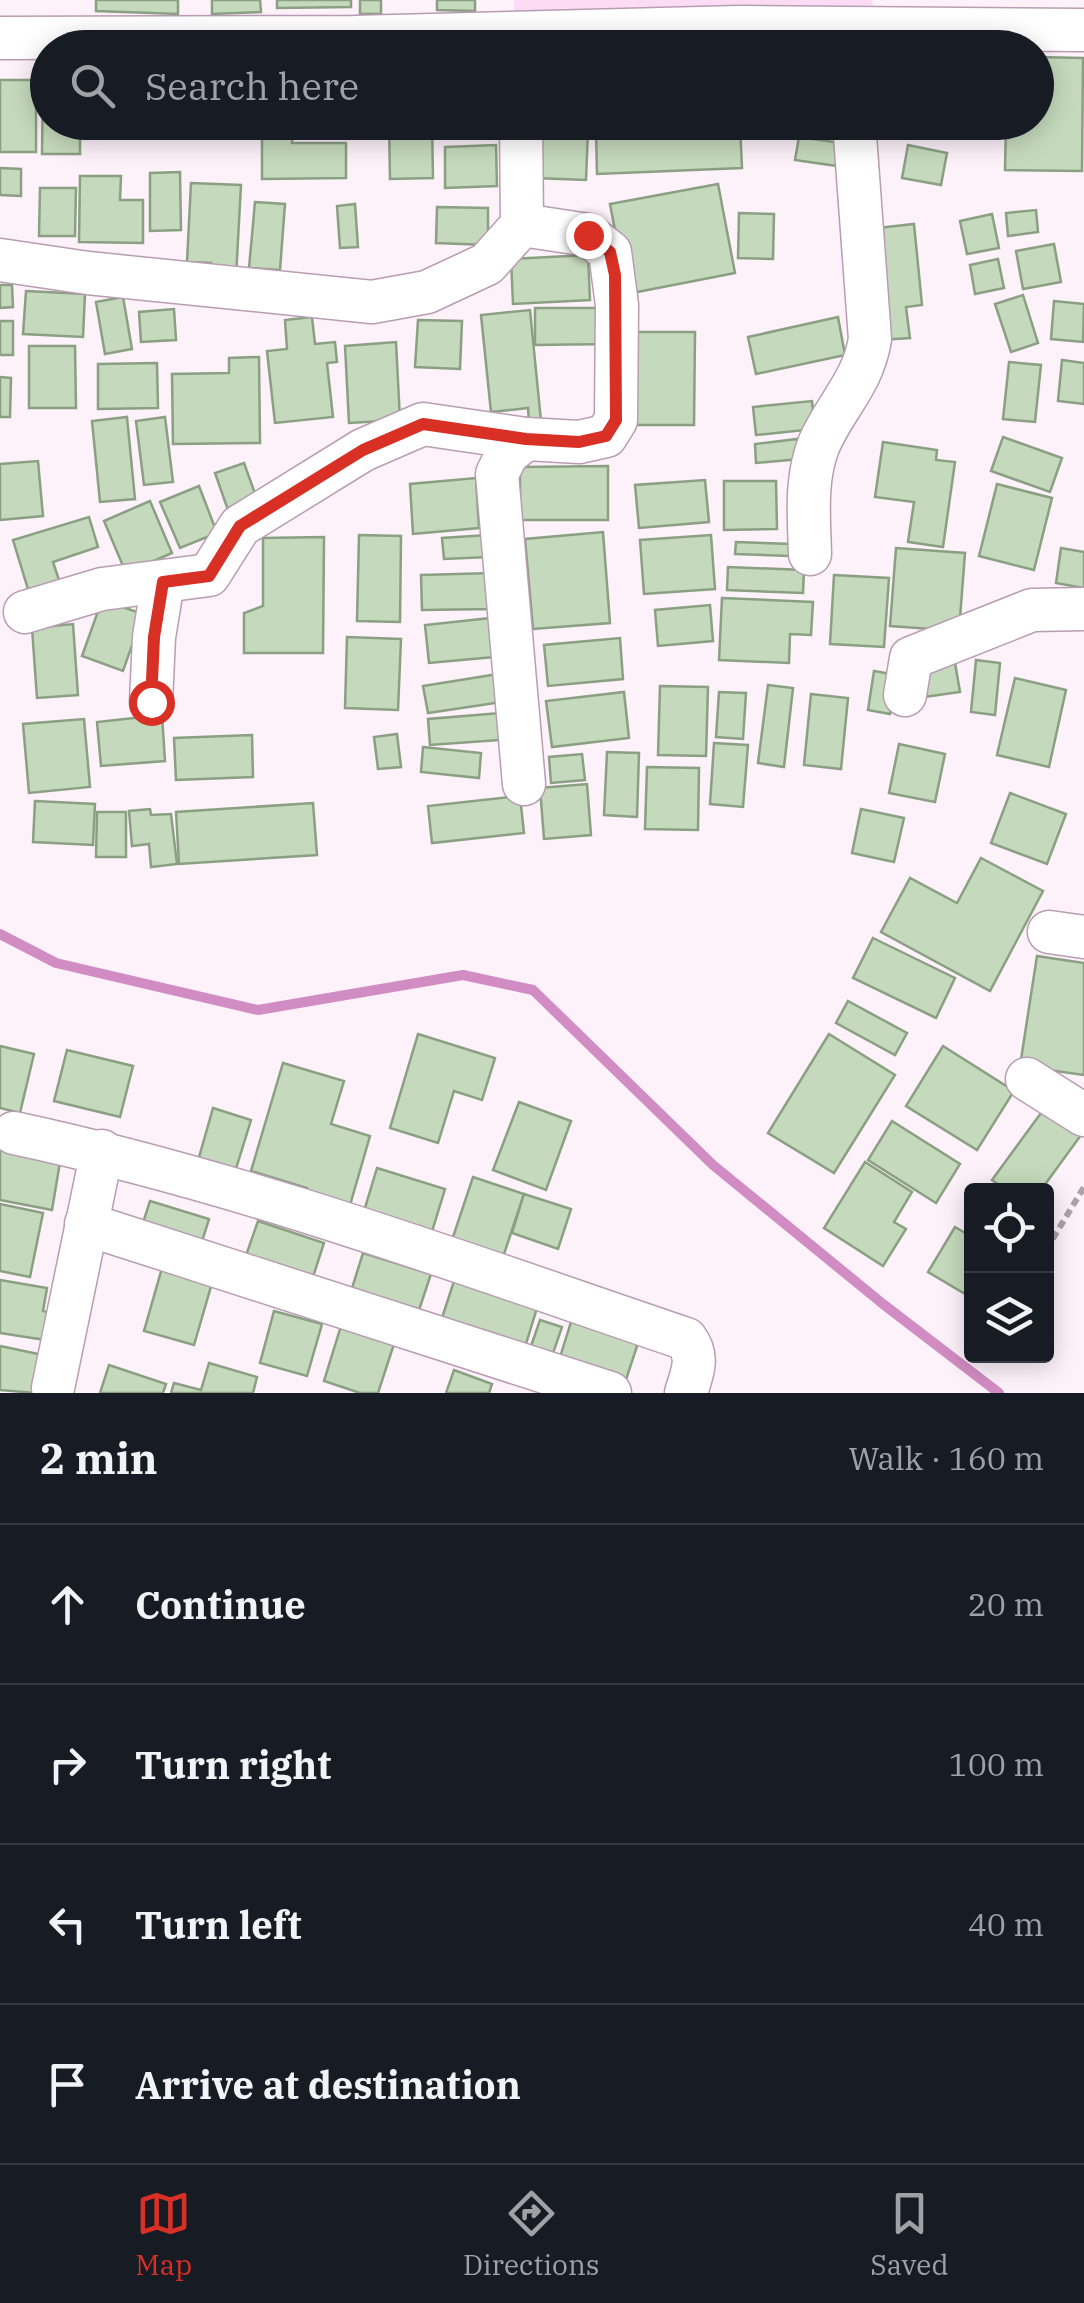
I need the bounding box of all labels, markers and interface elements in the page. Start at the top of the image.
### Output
search box [30,30,1054,140]
icon: search [65,58,120,113]
text: Search here [145,61,359,110]
route end [566,213,612,259]
route start [129,680,175,726]
map controls [964,1183,1054,1363]
button: locate [964,1183,1054,1273]
button: layers [964,1273,1054,1363]
text: 2 min [40,1431,158,1486]
text: Walk · 160 m [848,1437,1044,1479]
icon: ahead [40,1577,95,1632]
text: Continue [135,1580,306,1629]
text: 20 m [968,1583,1044,1625]
icon: right [40,1737,95,1792]
text: Turn right [135,1740,331,1789]
text: 100 m [948,1743,1044,1785]
icon: left [40,1897,95,1952]
text: Turn left [135,1900,302,1949]
text: 40 m [968,1903,1044,1945]
icon: arrive [40,2057,95,2112]
text: Arrive at destination [135,2060,521,2109]
tab: Map [135,2186,192,2283]
tab: Directions [463,2186,599,2283]
tab: Saved [870,2186,949,2283]

